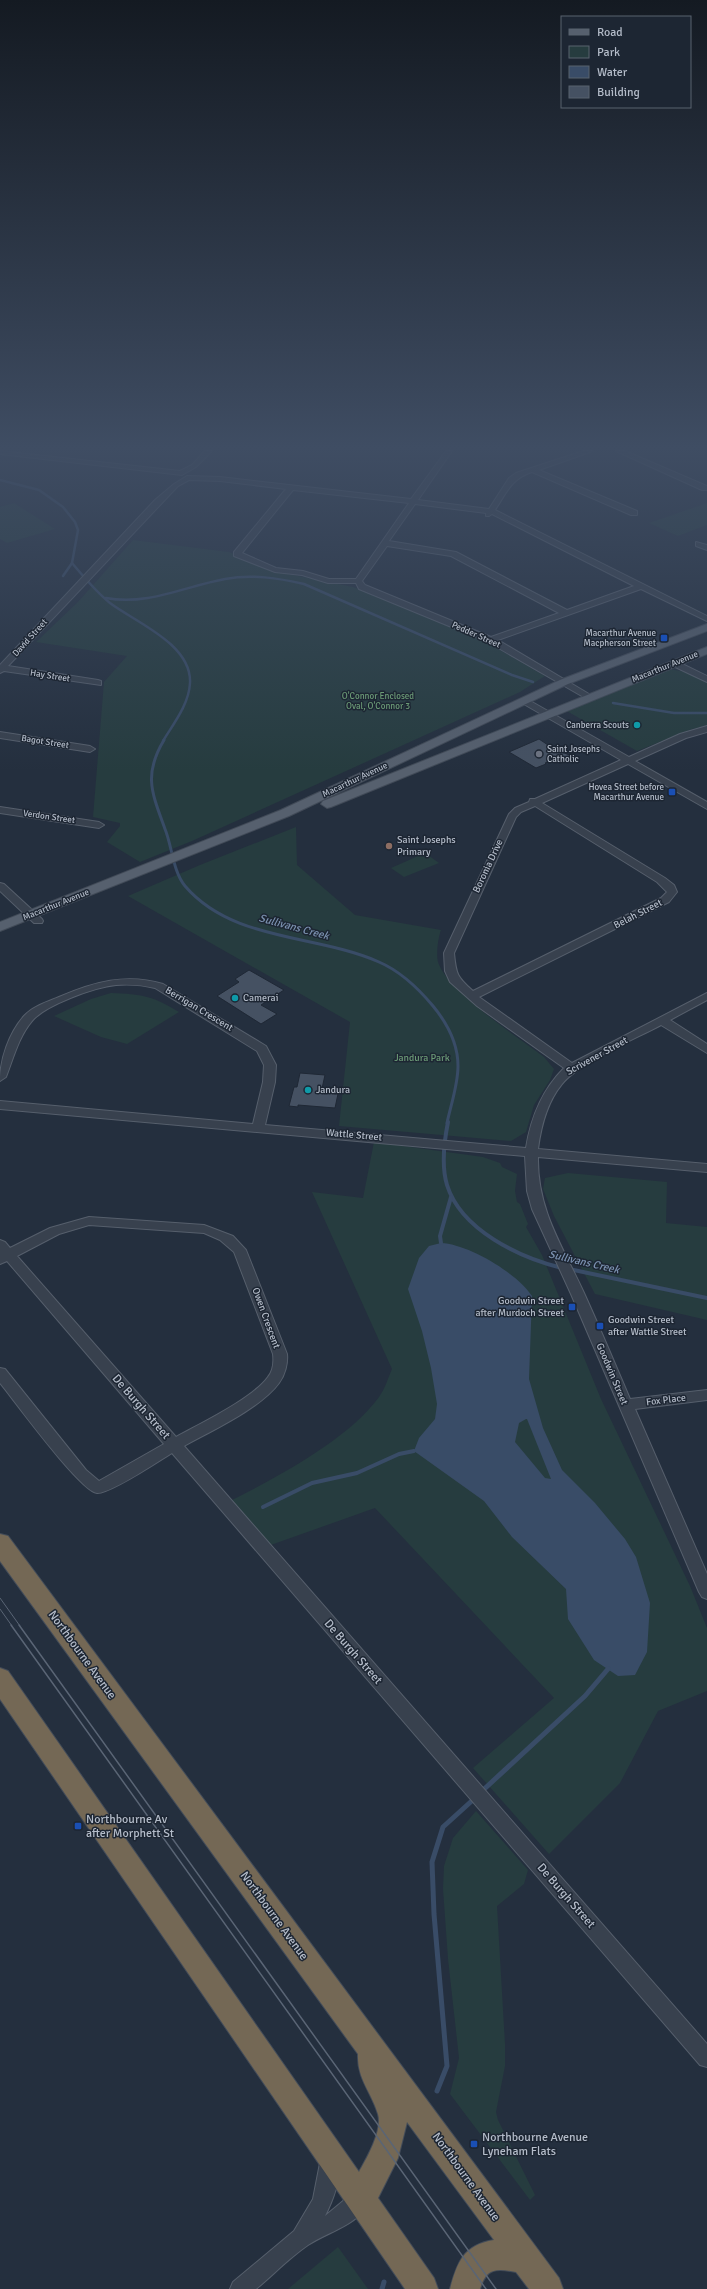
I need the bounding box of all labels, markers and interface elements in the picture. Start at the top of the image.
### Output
legend [561,16,691,108]
text: Road [597,25,623,40]
text: Park [597,45,620,60]
text: Water [597,65,628,80]
text: Building [597,85,640,100]
street label: David Street [10,617,50,659]
street label: Pedder Street [450,619,502,651]
place label: Macarthur Avenue Macpherson Street [584,628,656,649]
marker: Macarthur Avenue Macpherson Street [659,633,669,643]
street label: Macarthur Avenue [630,649,700,685]
street label: Hay Street [29,667,71,685]
park label: O'Connor Enclosed Oval, O'Connor 3 [342,691,414,712]
place label: Canberra Scouts [566,720,629,731]
marker: Canberra Scouts [632,720,642,730]
street label: Bagot Street [20,733,70,751]
place label: Saint Josephs Catholic [547,744,600,765]
marker: Saint Josephs Catholic [534,749,544,759]
street label: Macarthur Avenue [321,760,390,800]
place label: Hovea Street before Macarthur Avenue [588,782,664,803]
marker: Hovea Street before Macarthur Avenue [667,787,677,797]
street label: Verdon Street [22,808,76,826]
place label: Saint Josephs Primary [397,834,456,858]
street label: Boronia Drive [470,837,506,895]
marker: Saint Josephs Primary [384,841,394,851]
street label: Macarthur Avenue [21,887,91,923]
street label: Belah Street [612,896,665,931]
water label: Sullivans Creek [257,911,332,943]
street label: Berrigan Crescent [163,984,235,1034]
place label: Camerai [243,992,278,1004]
marker: Camerai [230,993,240,1003]
street label: Scrivener Street [564,1034,630,1078]
park label: Jandura Park [394,1052,450,1064]
place label: Jandura [316,1084,350,1096]
marker: Jandura [303,1085,313,1095]
street label: Wattle Street [325,1127,383,1143]
water label: Sullivans Creek [547,1248,622,1277]
street label: Owen Crescent [249,1286,283,1351]
place label: Goodwin Street after Murdoch Street [476,1295,564,1319]
marker: Goodwin Street after Murdoch Street [567,1302,577,1312]
place label: Goodwin Street after Wattle Street [608,1314,687,1338]
marker: Goodwin Street after Wattle Street [595,1321,605,1331]
street label: Goodwin Street [594,1341,631,1407]
street label: De Burgh Street [109,1371,173,1443]
street label: Fox Place [645,1392,687,1408]
street label: Northbourne Avenue [45,1608,119,1702]
street label: De Burgh Street [321,1616,385,1688]
place label: Northbourne Av after Morphett St [86,1812,174,1841]
marker: Northbourne Av after Morphett St [73,1821,83,1831]
street label: De Burgh Street [534,1860,598,1932]
street label: Northbourne Avenue [237,1869,311,1963]
street label: Northbourne Avenue [429,2130,503,2224]
place label: Northbourne Avenue Lyneham Flats [482,2130,588,2159]
marker: Northbourne Avenue Lyneham Flats [469,2139,479,2149]

